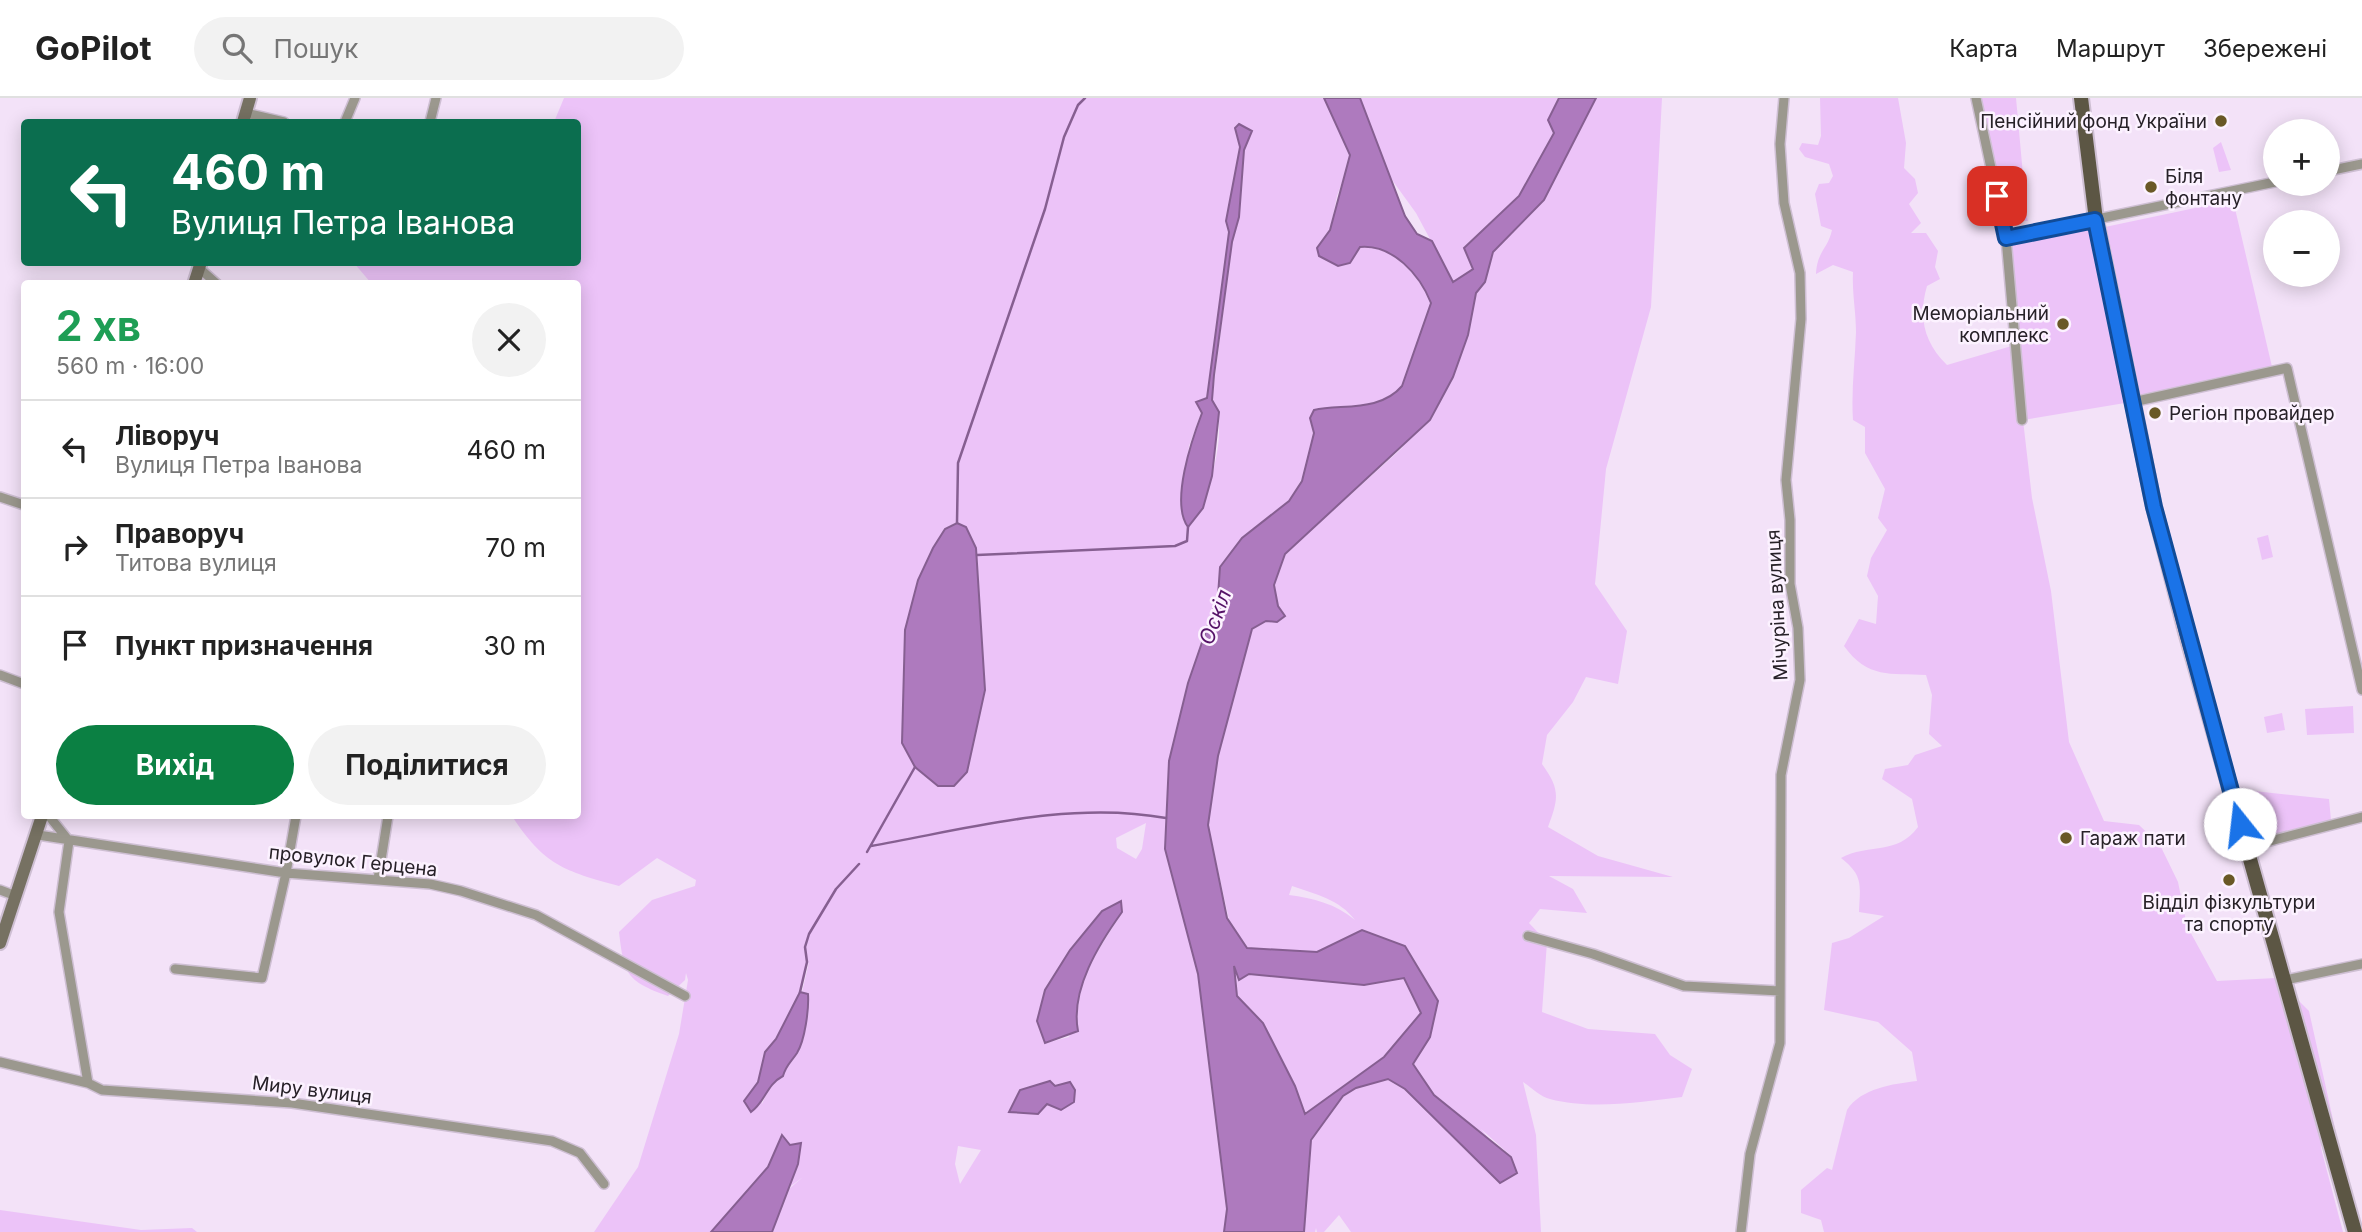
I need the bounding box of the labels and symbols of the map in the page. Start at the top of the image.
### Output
place label: Пенсійний фонд України [1980,110,2207,133]
marker: Пенсійний фонд України [2213,113,2229,129]
place label: Біля фонтану [2165,165,2242,210]
pin [1967,166,2027,226]
marker: Біля фонтану [2143,179,2159,195]
place label: Меморіальний комплекс [1913,302,2049,347]
marker: Меморіальний комплекс [2055,316,2071,332]
place label: Регіон провайдер [2169,402,2335,425]
marker: Регіон провайдер [2147,405,2163,421]
street label: Мічуріна вулиця [1762,529,1792,681]
water label: Оскіл [1194,586,1236,648]
position arrow [2203,787,2277,861]
place label: Гараж пати [2080,827,2186,850]
marker: Гараж пати [2058,830,2074,846]
street label: провулок Герцена [268,841,438,881]
marker: Відділ фізкультури та спорту [2221,872,2237,888]
place label: Відділ фізкультури та спорту [2143,891,2315,936]
street label: Миру вулиця [251,1071,373,1109]

